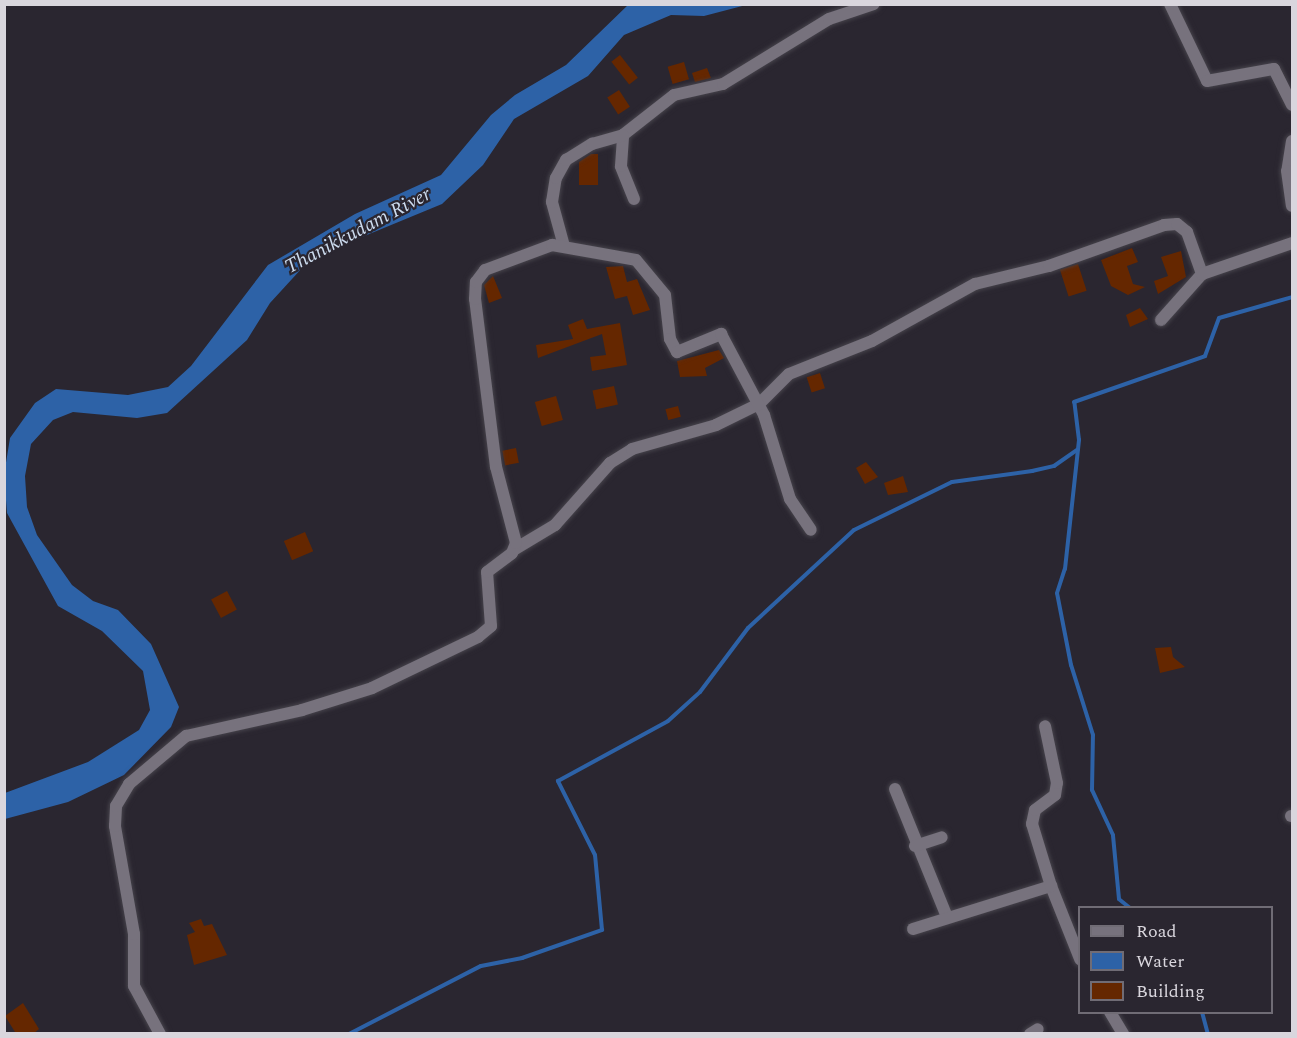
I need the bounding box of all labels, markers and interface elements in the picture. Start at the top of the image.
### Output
water label: Thanikkudam River [281,182,435,280]
legend [1078,906,1273,1014]
text: Road [1136,918,1177,945]
text: Water [1136,948,1184,975]
text: Building [1136,978,1205,1005]

